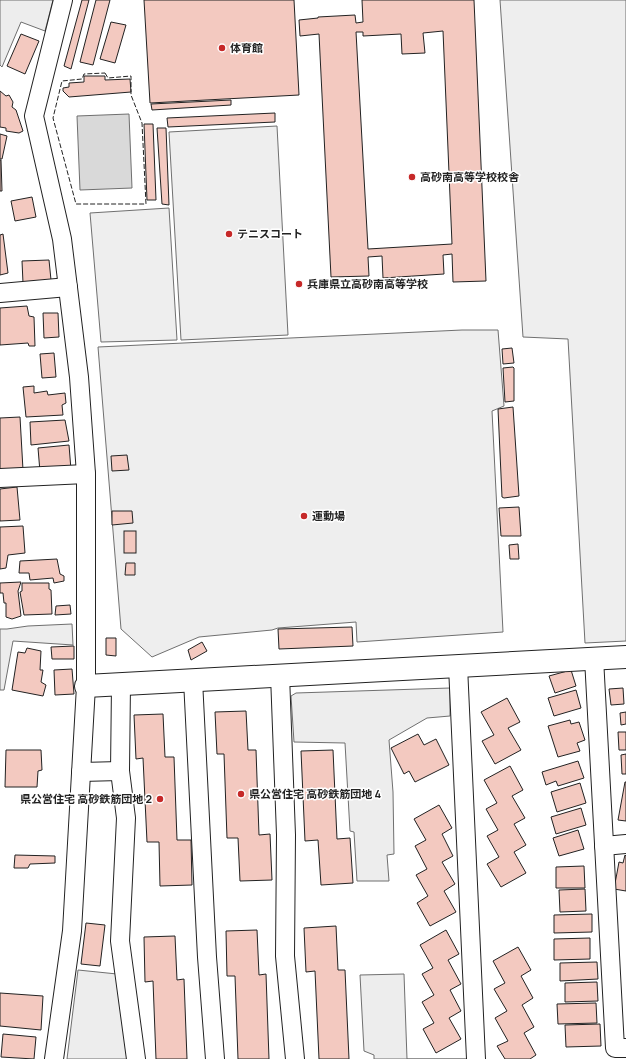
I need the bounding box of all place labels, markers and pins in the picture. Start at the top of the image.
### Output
place label: 体育館 [230,40,263,55]
marker: 体育館 [217,43,227,53]
place label: 高砂南高等学校校舎 [420,169,520,184]
marker: 高砂南高等学校校舎 [407,172,417,182]
place label: テニスコート [237,226,303,241]
marker: テニスコート [224,229,234,239]
place label: 兵庫県立高砂南高等学校 [307,276,428,291]
marker: 兵庫県立高砂南高等学校 [294,279,304,289]
place label: 運動場 [312,508,345,523]
marker: 運動場 [299,511,309,521]
place label: 県公営住宅 高砂鉄筋団地 4 [249,786,381,801]
marker: 県公営住宅 高砂鉄筋団地 4 [236,789,246,799]
place label: 県公営住宅 高砂鉄筋団地 2 [20,791,152,806]
marker: 県公営住宅 高砂鉄筋団地 2 [155,794,165,804]

